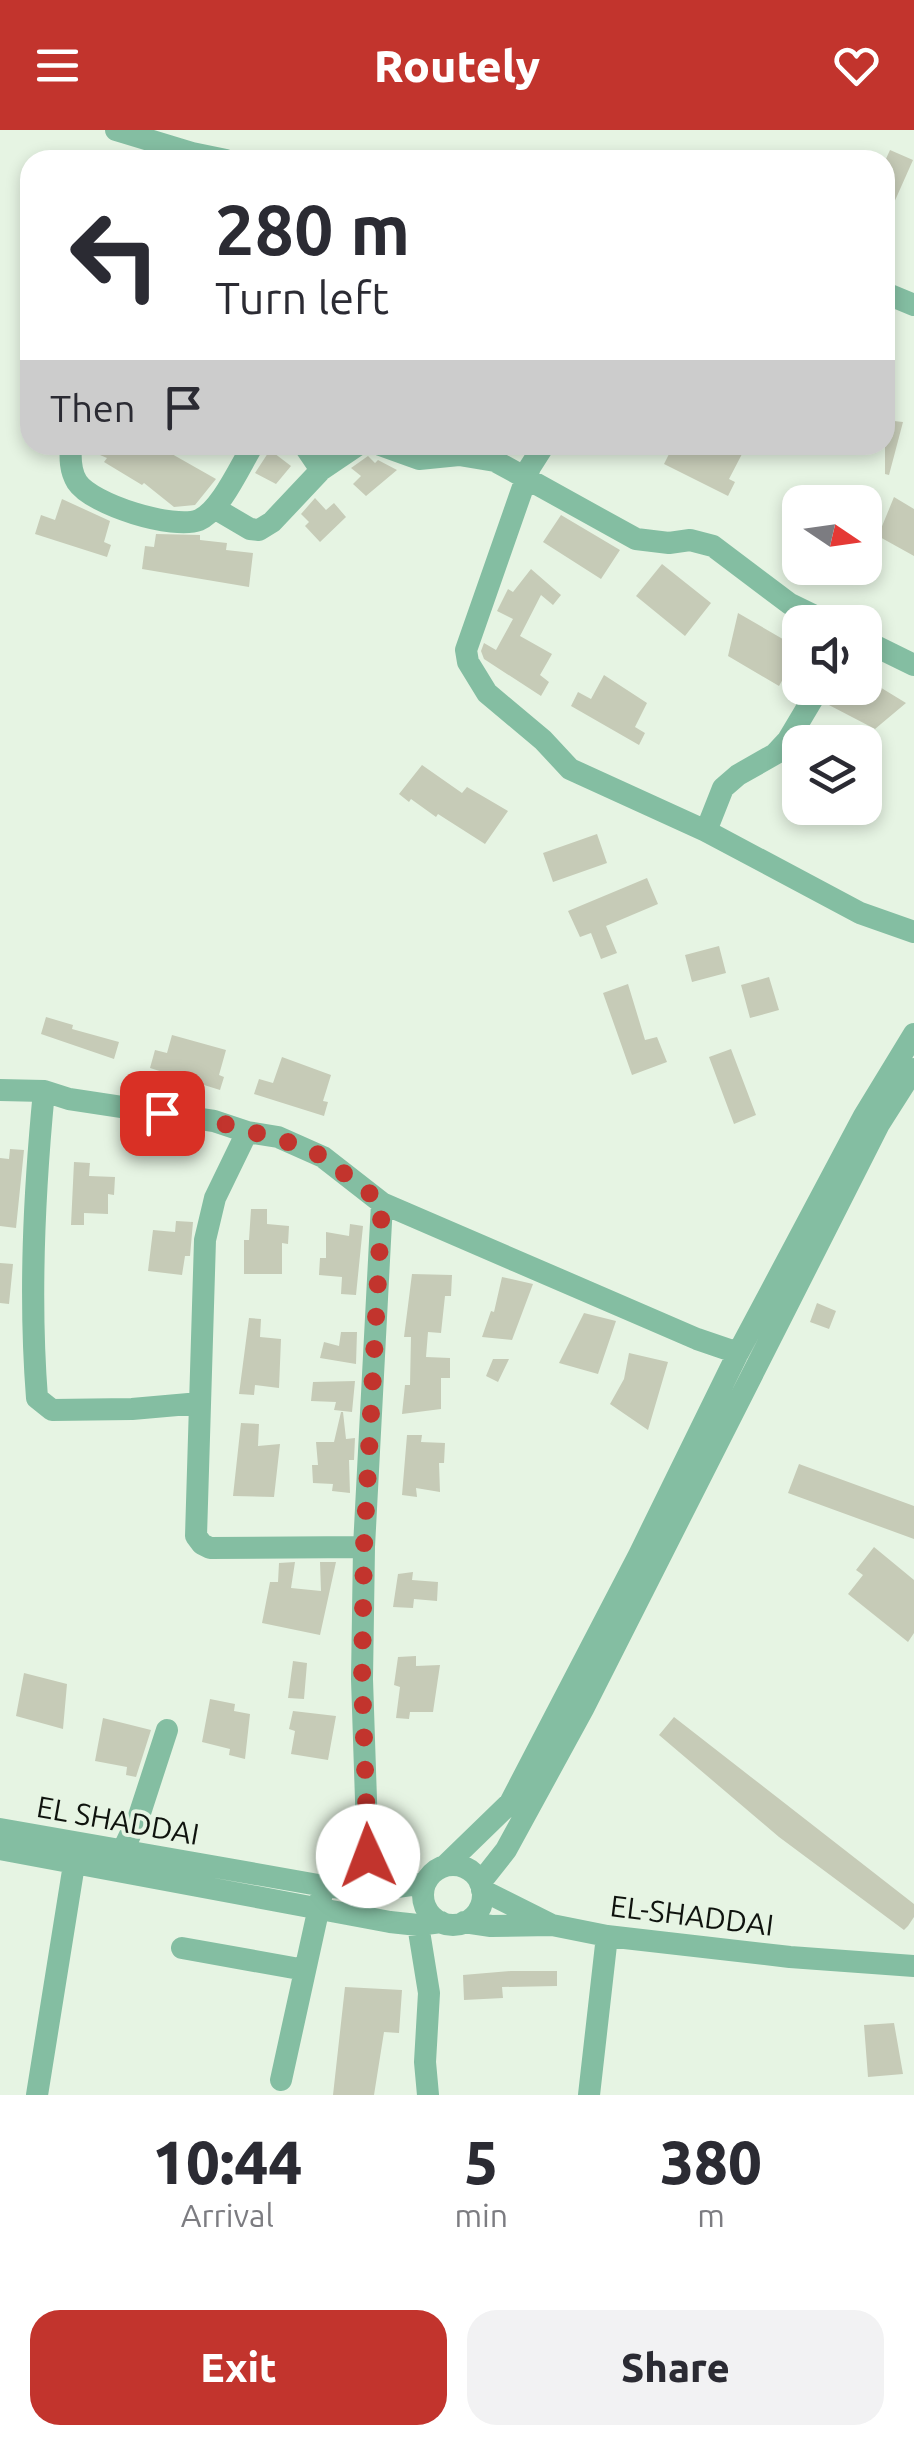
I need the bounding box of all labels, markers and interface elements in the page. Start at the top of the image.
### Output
icon: menu [30,38,85,93]
icon: heart [829,38,884,93]
text: Routely [374,40,540,91]
icon: left [50,190,180,320]
text: 280 m [215,190,410,268]
text: Turn left [215,272,389,323]
icon: arrive [156,380,211,435]
text: Then [50,387,136,429]
north arrow [782,485,882,585]
map controls [782,485,882,825]
button: sound [782,605,882,705]
button: layers [782,725,882,825]
pin [120,1071,205,1156]
icon: arrive [135,1086,190,1141]
street label: EL SHADDAI [34,1789,202,1851]
position arrow [316,1804,420,1908]
street label: EL-SHADDAI [608,1888,776,1942]
text: 10:44 [152,2128,302,2195]
text: 5 [464,2128,498,2195]
text: 380 [660,2128,762,2195]
text: Arrival [181,2197,274,2233]
text: min [454,2197,508,2233]
text: m [697,2197,725,2233]
button: Exit [30,2310,447,2425]
button: Share [467,2310,884,2425]

